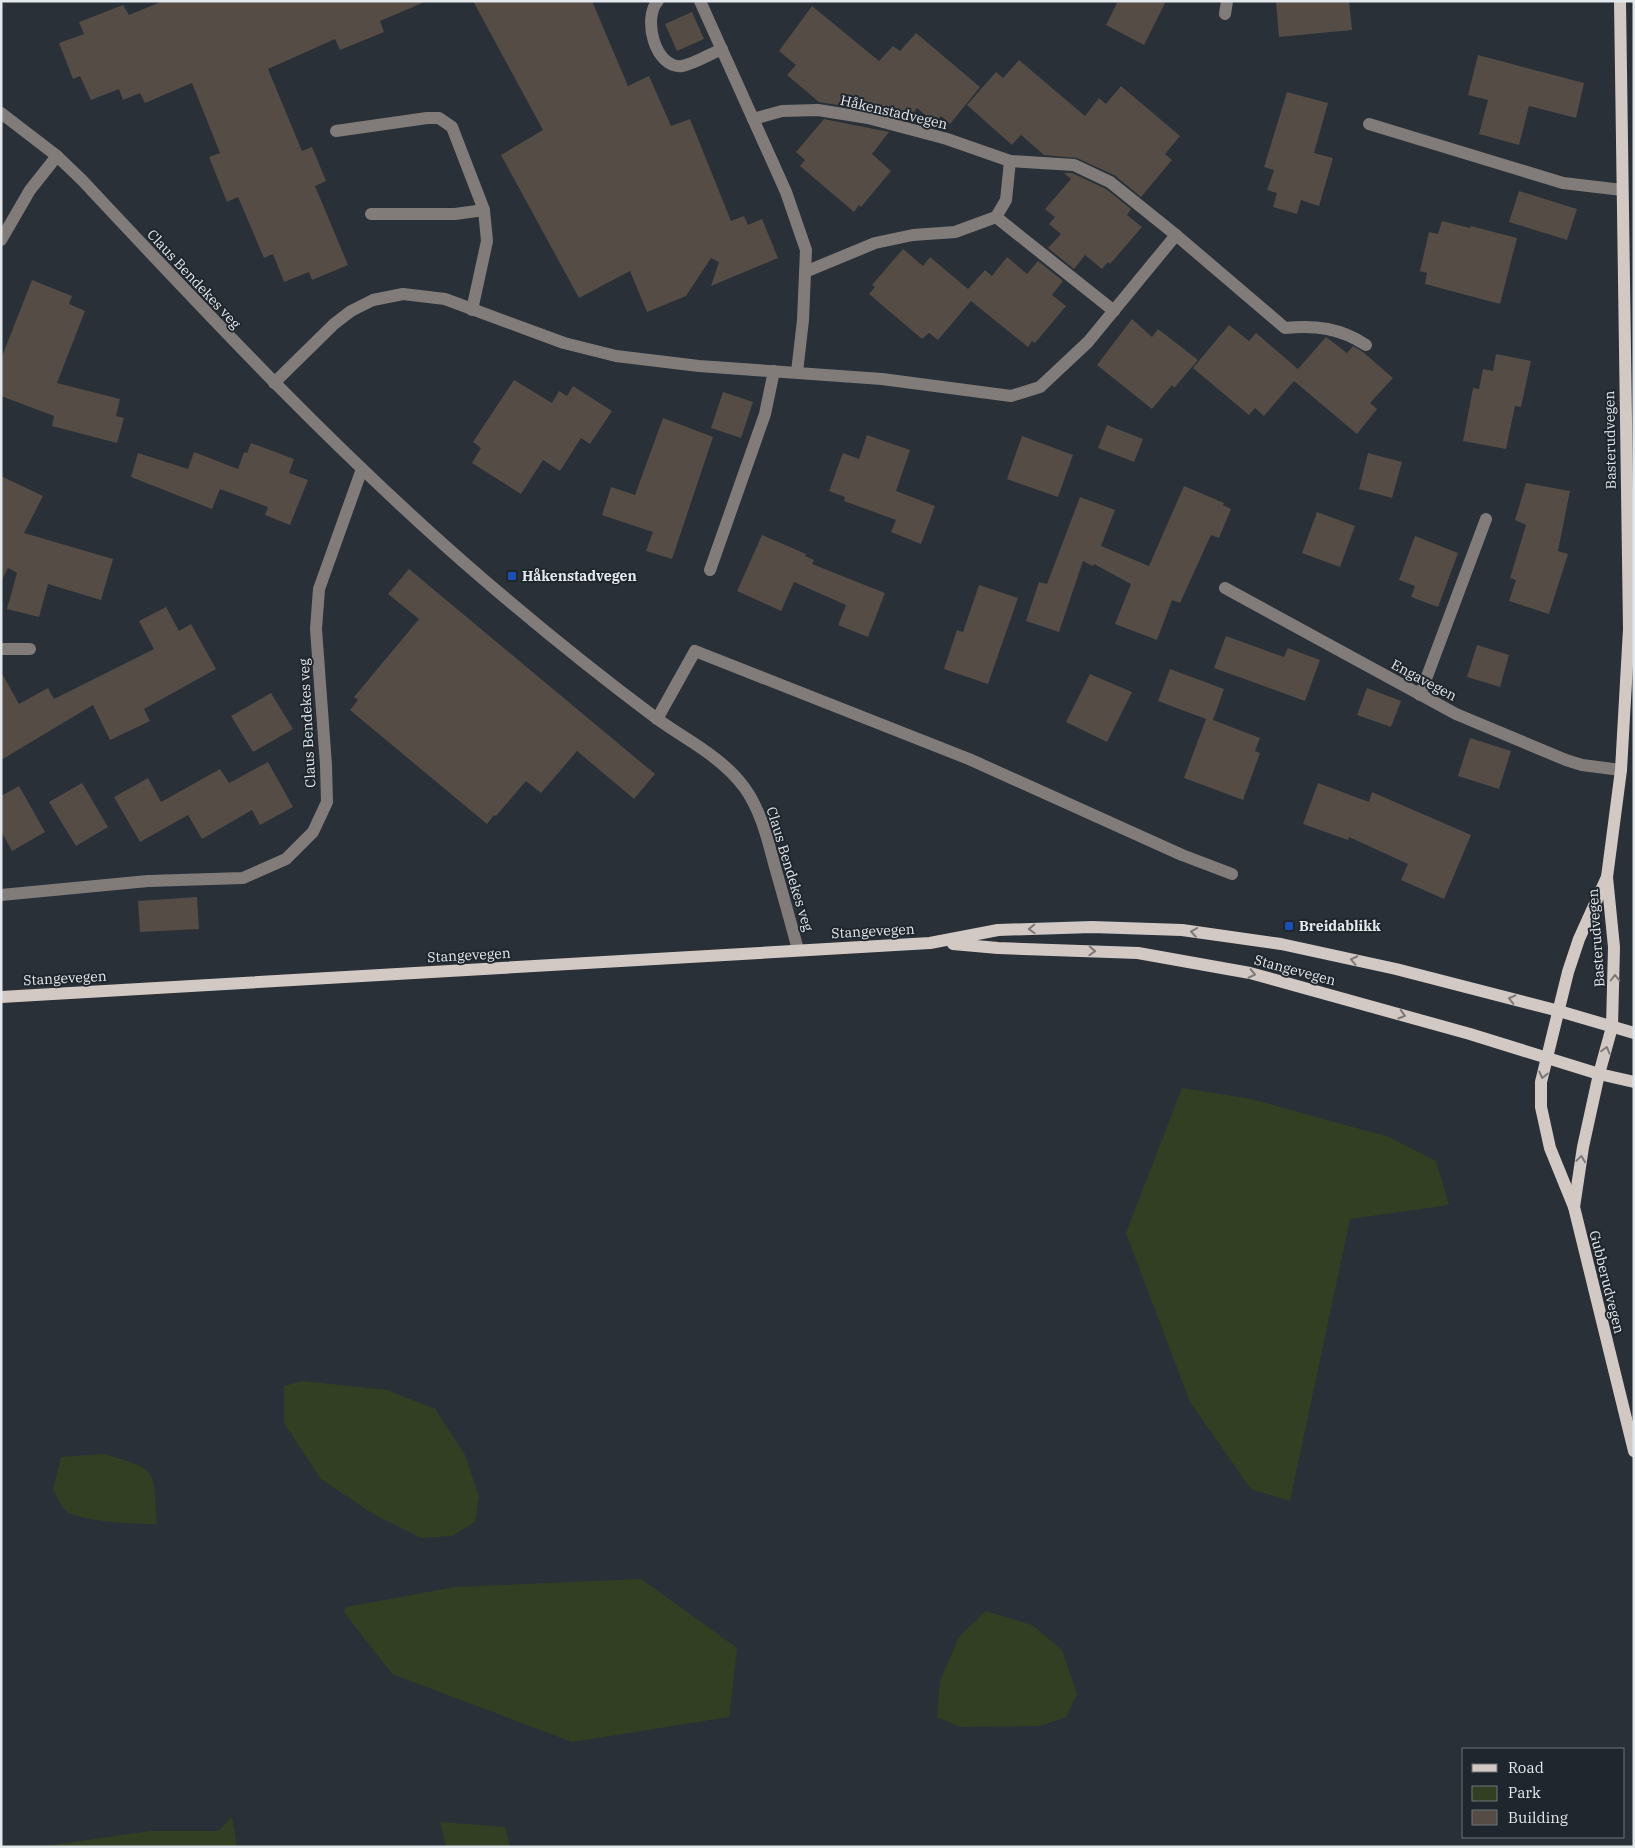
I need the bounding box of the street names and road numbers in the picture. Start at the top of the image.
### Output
street label: Håkenstadvegen [839,91,950,133]
street label: Claus Bendekes veg [143,226,245,333]
street label: Basterudvegen [1600,390,1620,489]
street label: Engavegen [1388,655,1460,705]
street label: Claus Bendekes veg [295,658,319,788]
street label: Claus Bendekes veg [762,804,818,934]
street label: Basterudvegen [1584,888,1608,988]
street label: Stangevegen [831,920,915,942]
street label: Stangevegen [427,944,511,966]
street label: Stangevegen [1252,950,1338,990]
street label: Stangevegen [23,967,107,989]
street label: Gubberudvegen [1585,1229,1629,1335]

